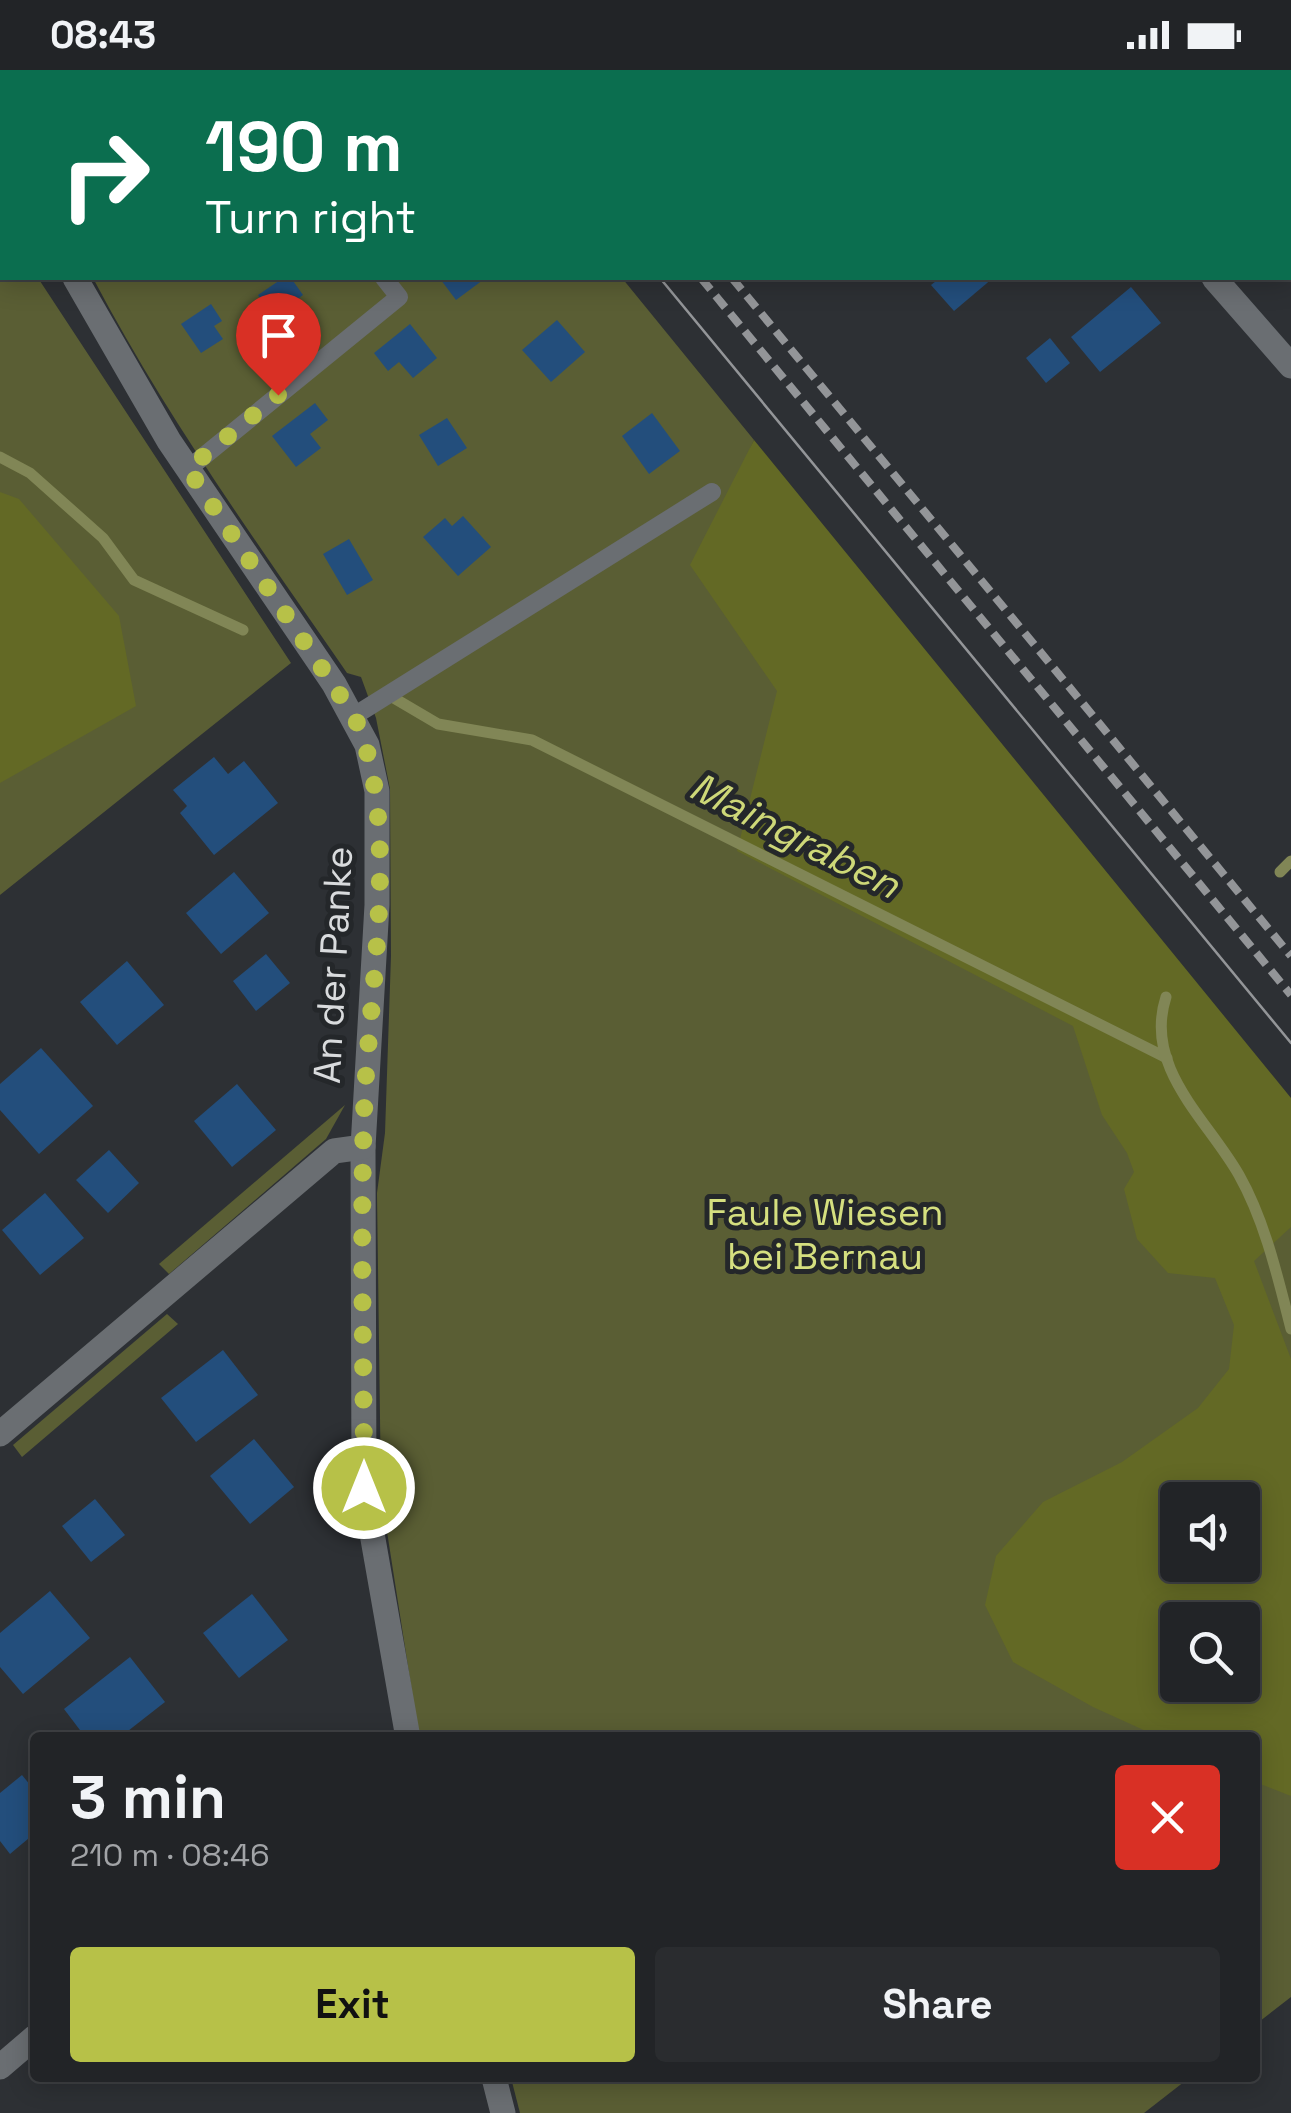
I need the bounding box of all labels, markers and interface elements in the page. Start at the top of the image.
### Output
text: 08:43 [50,11,156,59]
text: 190 m [205,102,403,191]
icon: right [40,110,170,240]
text: Turn right [205,189,416,246]
pin [236,293,321,396]
icon: arrive [251,308,306,363]
water label: Maingraben [681,761,910,911]
street label: An der Panke [303,845,363,1085]
park label: Faule Wiesen bei Bernau [706,1188,944,1280]
position arrow [312,1436,416,1540]
map controls [1160,1482,1260,1702]
button: sound [1160,1482,1260,1582]
button: search [1160,1602,1260,1702]
text: 3 min [70,1759,226,1836]
button: close [1115,1765,1220,1870]
text: 210 m · 08:46 [70,1835,270,1875]
button: Exit [70,1947,635,2062]
button: Share [655,1947,1220,2062]

